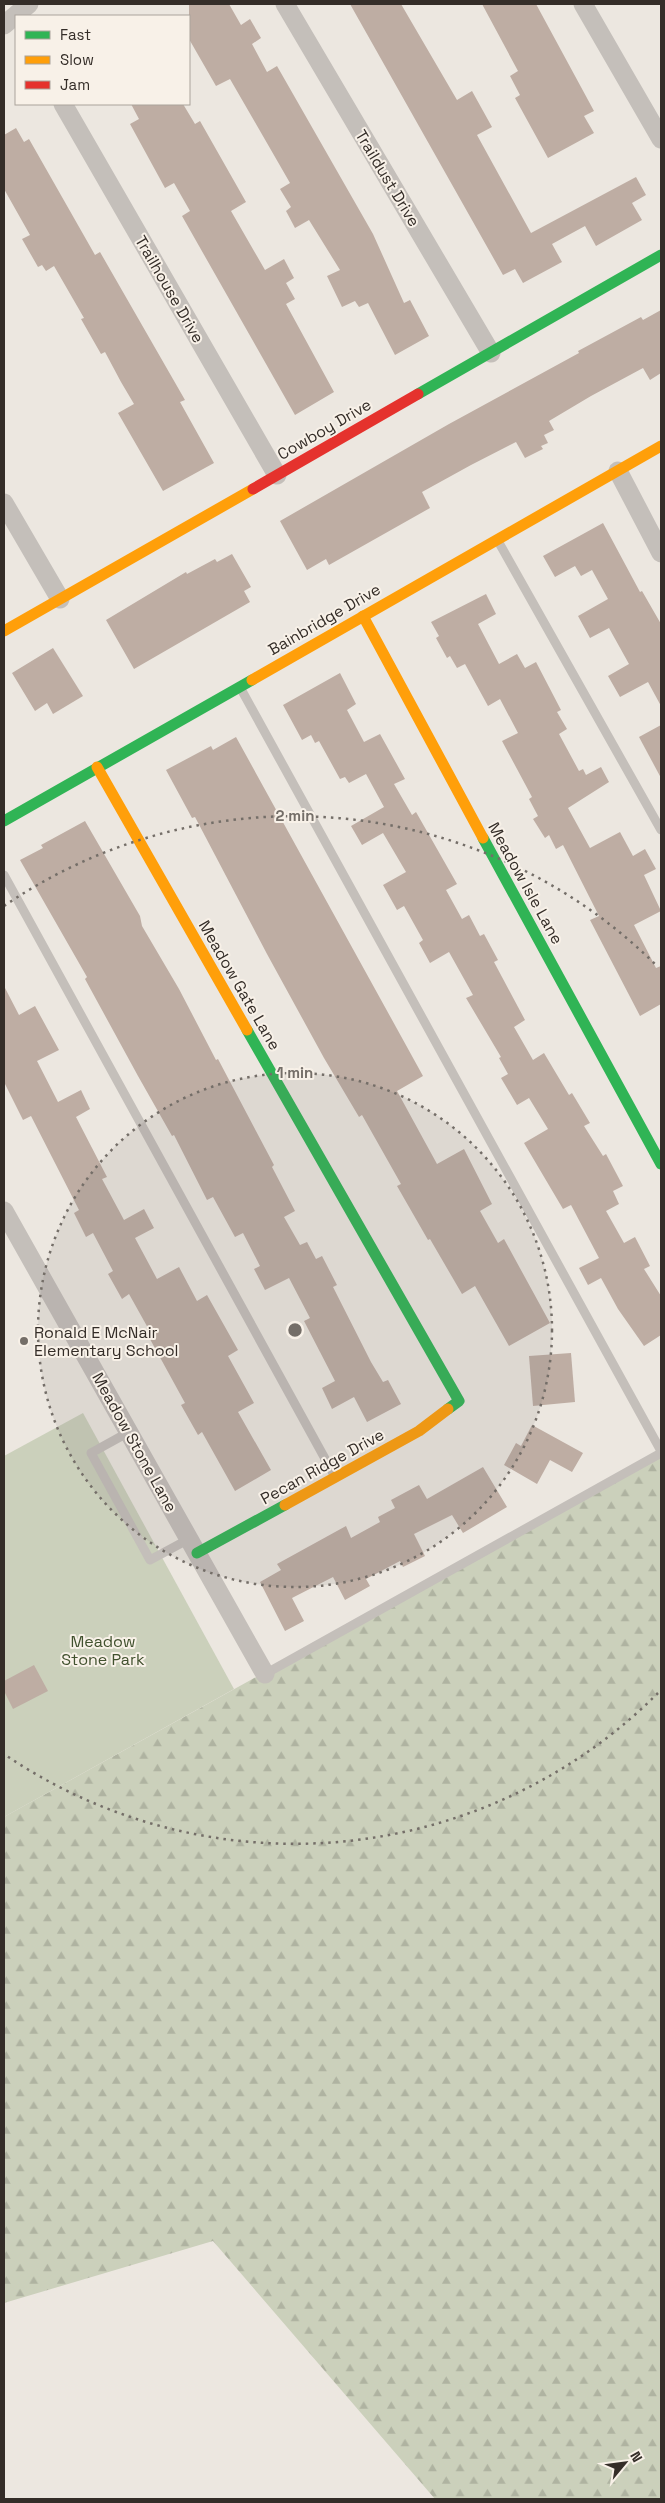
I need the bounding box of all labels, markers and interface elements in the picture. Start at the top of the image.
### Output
legend [15,15,190,105]
text: Fast [60,25,91,44]
text: Slow [60,50,94,69]
text: Jam [60,75,90,94]
street label: Traildust Drive [350,126,425,230]
street label: Trailhouse Drive [130,232,209,347]
street label: Cowboy Drive [273,394,375,465]
street label: Bainbridge Drive [264,579,384,660]
text: 2 min [276,806,314,825]
street label: Meadow Isle Lane [483,819,568,948]
street label: Meadow Gate Lane [194,917,285,1054]
text: 1 min [277,1063,313,1082]
centre of rings [286,1321,304,1339]
place label: Ronald E McNair Elementary School [34,1322,179,1361]
marker: Ronald E McNair Elementary School [18,1335,30,1347]
street label: Meadow Stone Lane [87,1369,182,1516]
street label: Pecan Ridge Drive [257,1424,388,1509]
park label: Meadow Stone Park [61,1631,145,1670]
north arrow [600,2438,650,2488]
text: N [626,2448,647,2465]

